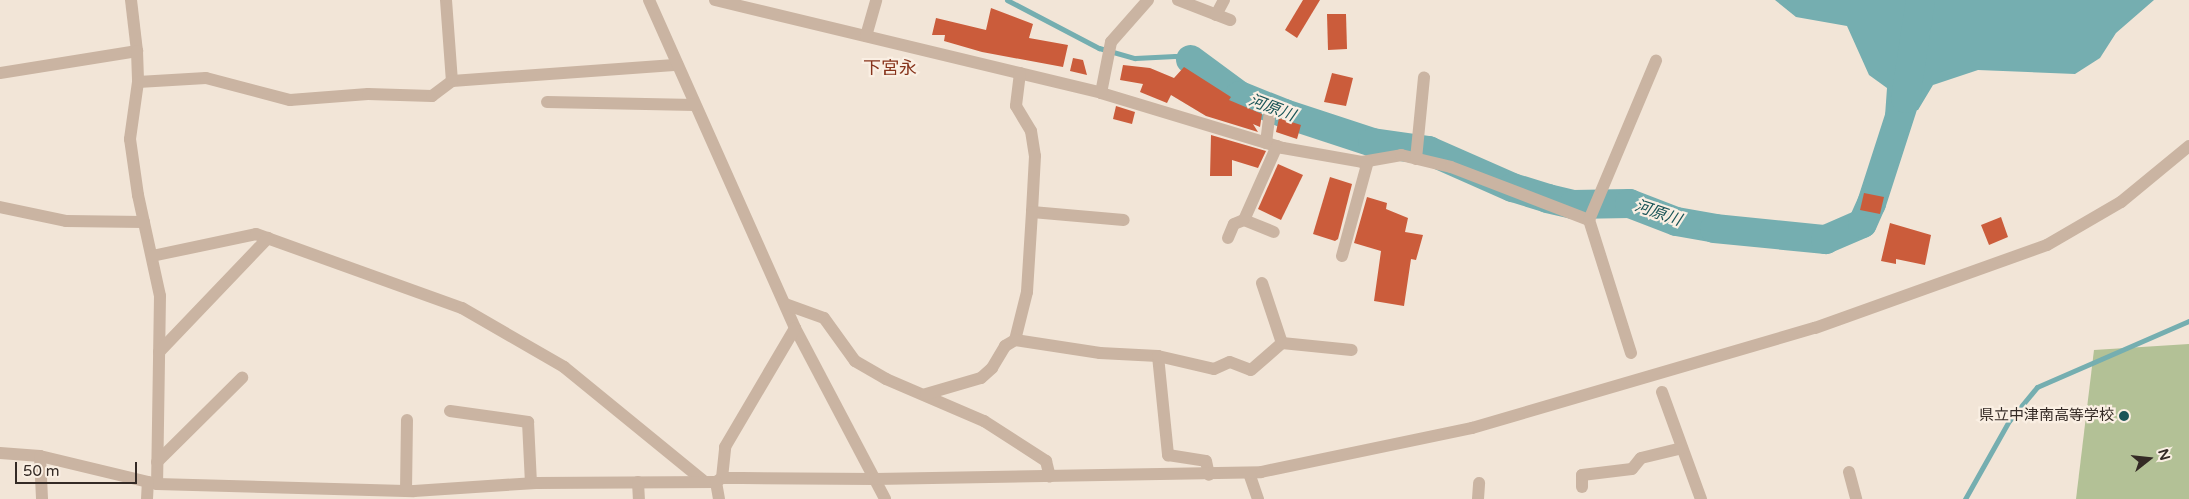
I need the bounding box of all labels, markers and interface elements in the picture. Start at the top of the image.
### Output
district label: 下宮永 [863,57,917,79]
water label: 河原川 [1246,90,1298,126]
water label: 河原川 [1632,196,1684,230]
place label: 県立中津南高等学校 [1979,407,2114,425]
marker: 県立中津南高等学校 [2118,410,2130,422]
north arrow [2124,434,2174,484]
text: N [2154,447,2174,462]
scale bar [18,452,140,484]
text: 50 m [23,462,60,480]

